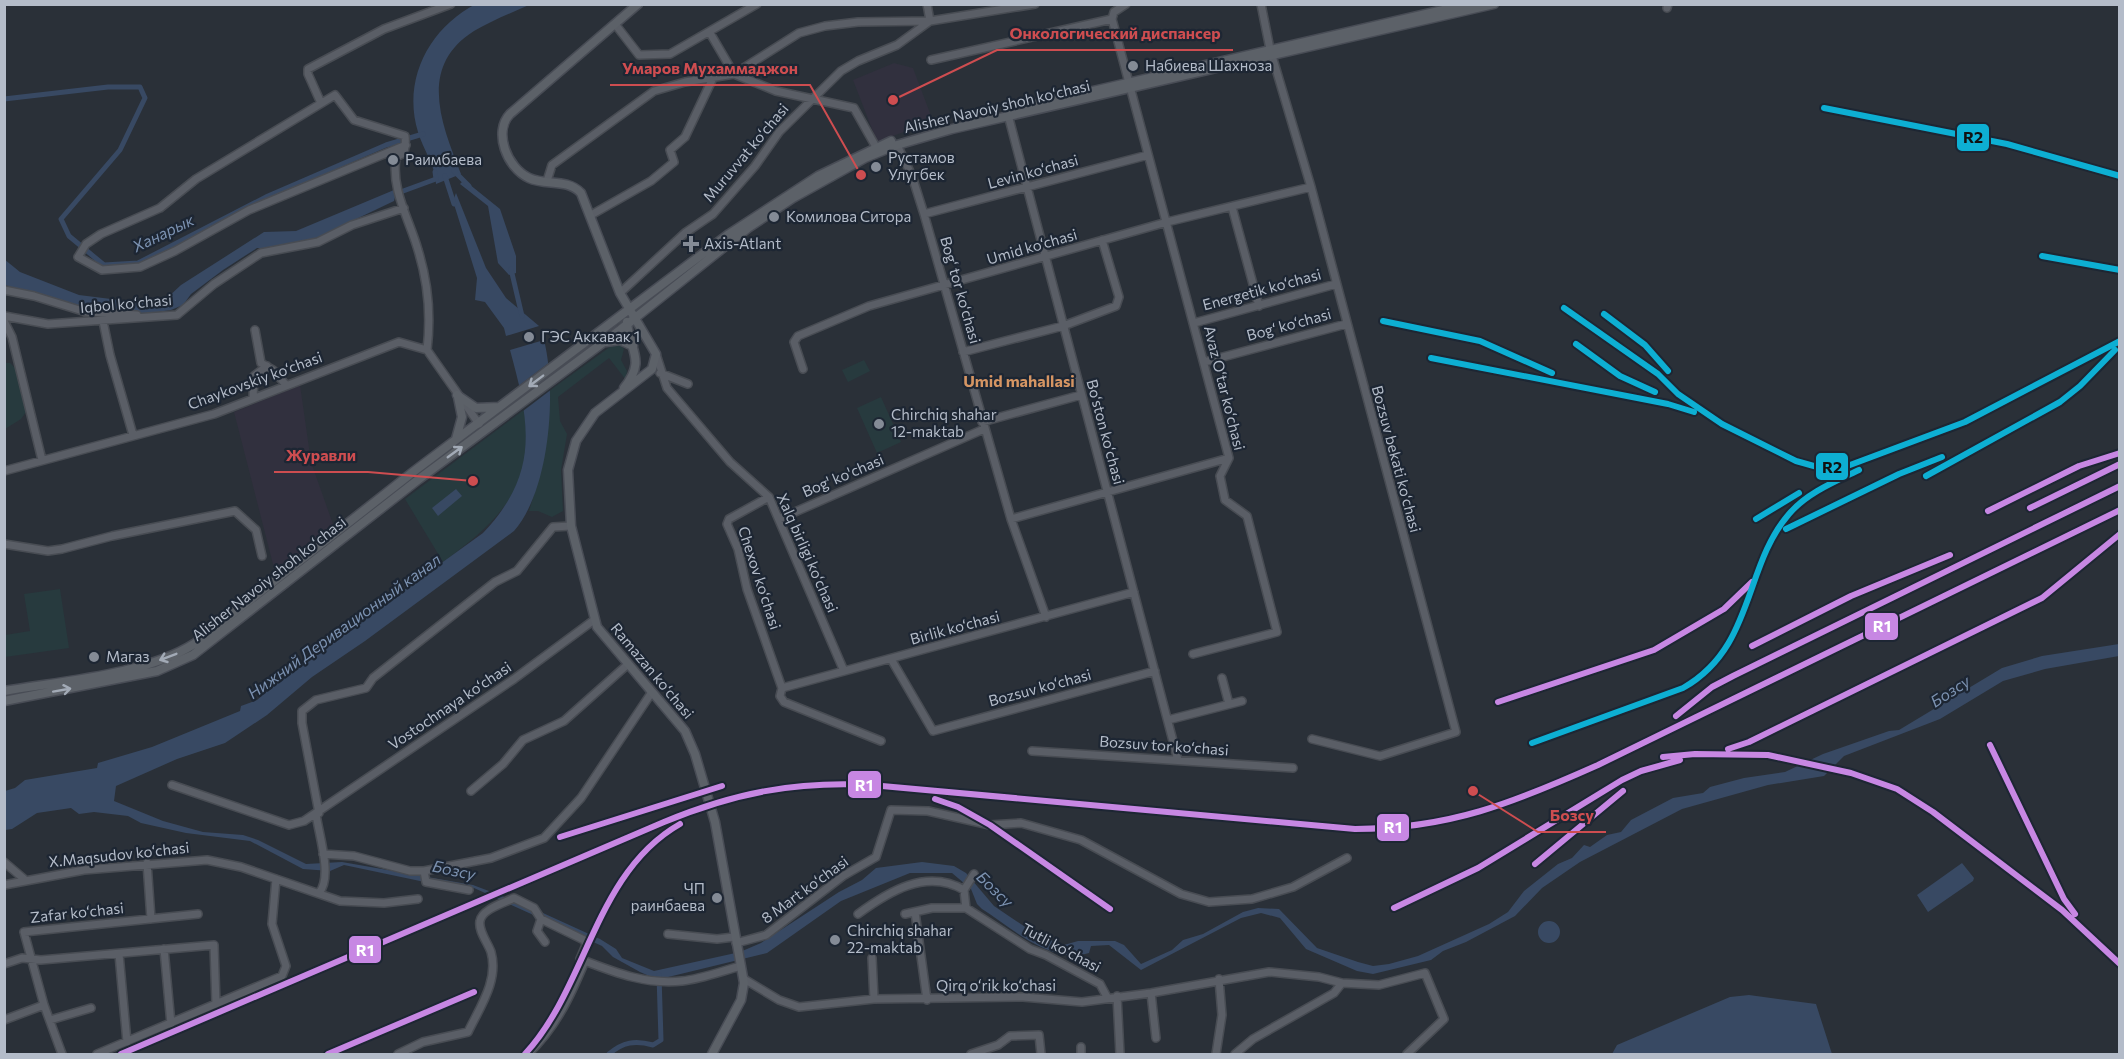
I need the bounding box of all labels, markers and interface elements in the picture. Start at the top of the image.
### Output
callout: Онкологический диспансер [997,16,1233,50]
text: Онкологический диспансер [1009,23,1221,42]
callout: Умаров Мухаммаджон [610,51,810,85]
place label: Набиева Шахноза [1145,56,1272,74]
text: Умаров Мухаммаджон [622,58,798,77]
marker: Набиева Шахноза [1126,59,1140,73]
street label: Alisher Navoiy shoh koʻchasi [902,76,1092,136]
street label: Muruvvat ko‘chasi [699,99,792,205]
line badge: R2 [1956,123,1990,152]
text: R2 [1963,127,1983,146]
place label: Рустамов Улугбек [888,148,955,183]
place label: Раимбаева [405,150,482,168]
street label: Levin ko‘chasi [985,150,1080,192]
marker: Раимбаева [386,153,400,167]
marker: Рустамов Улугбек [869,160,883,174]
place label: Комилова Ситора [786,207,911,225]
water label: Ханарык [128,209,197,256]
marker: Комилова Ситора [767,210,781,224]
street label: Umid ko‘chasi [984,225,1079,268]
place label: Axis-Atlant [704,234,781,252]
street label: Bog‘ tor ko‘chasi [937,234,985,345]
marker: Axis-Atlant [682,235,700,253]
street label: Energetik ko‘chasi [1200,265,1323,314]
street label: Iqbol koʻchasi [79,290,173,316]
street label: Bog‘ ko‘chasi [1244,304,1333,344]
street label: Avaz O‘tar ko‘chasi [1201,324,1249,452]
place label: ГЭС Аккавак 1 [541,327,640,345]
marker: ГЭС Аккавак 1 [522,330,536,344]
street label: Chaykovskiy ko‘chasi [185,347,324,413]
district label: Umid mahallasi [963,371,1075,390]
one-way arrow [528,375,544,387]
street label: Bo‘ston ko‘chasi [1083,377,1129,486]
street label: Bozsuv bekati ko‘chasi [1369,383,1425,534]
place label: Chirchiq shahar 12-maktab [891,405,997,440]
marker: Chirchiq shahar 12-maktab [872,417,886,431]
callout: Журавли [274,438,368,472]
text: Журавли [286,445,356,464]
one-way arrow [447,446,463,459]
street label: Bog' ko'chasi [799,450,886,500]
line badge: R2 [1815,452,1849,481]
text: R2 [1822,457,1842,476]
street label: Xalq birligi ko‘chasi [774,490,842,615]
street label: Alisher Navoiy shoh koʻchasi [188,512,349,644]
street label: Chexov ko‘chasi [735,524,785,632]
water label: Нижний Деривационный канал [243,549,444,702]
street label: Birlik ko‘chasi [908,606,1002,648]
line badge: R1 [1864,612,1899,641]
text: R1 [1873,616,1891,635]
street label: Ramazan ko‘chasi [608,619,698,722]
place label: Магаз [106,647,150,665]
marker: Магаз [87,650,101,664]
one-way arrow [159,652,178,663]
street label: Vostochnaya ko‘chasi [385,657,514,753]
street label: Bozsuv ko‘chasi [986,665,1093,709]
water label: Бозсу [1926,670,1974,710]
one-way arrow [52,684,71,695]
street label: Bozsuv tor ko‘chasi [1099,732,1229,758]
line badge: R1 [847,770,882,799]
text: R1 [855,775,873,794]
callout: Бозсу [1538,798,1606,832]
text: Бозсу [1550,805,1594,824]
line badge: R1 [1376,813,1410,842]
text: R1 [1384,817,1402,836]
street label: X.Maqsudov ko‘chasi [48,838,190,870]
street label: 8 Mart ko‘chasi [758,852,851,927]
water label: Бозсу [431,856,478,883]
water label: Бозсу [973,867,1018,911]
place label: ЧП раинбаева [631,879,705,914]
marker: ЧП раинбаева [710,891,724,905]
street label: Zafar ko‘chasi [29,898,125,926]
street label: Tutli ko‘chasi [1019,919,1104,976]
place label: Chirchiq shahar 22-maktab [847,921,953,956]
marker: Chirchiq shahar 22-maktab [828,933,842,947]
line badge: R1 [348,935,382,964]
text: R1 [356,940,374,959]
street label: Qirq o‘rik ko‘chasi [936,976,1056,994]

